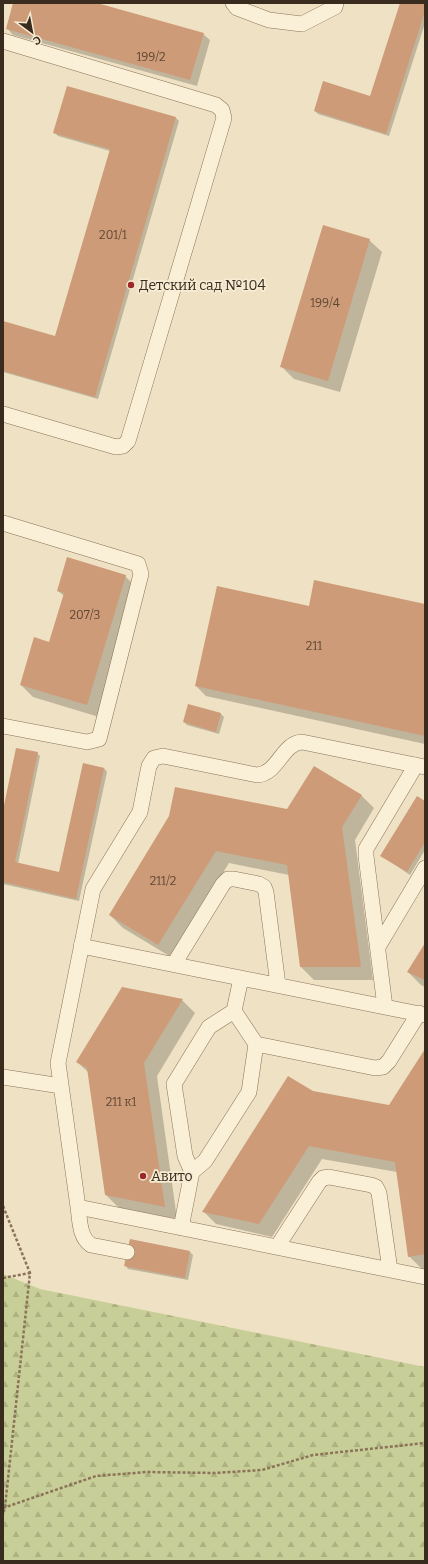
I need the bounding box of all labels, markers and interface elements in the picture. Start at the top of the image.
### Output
north arrow [12,12,52,52]
text: С [31,33,43,47]
house number: 199/2 [136,50,166,64]
house number: 201/1 [99,228,127,242]
place label: Детский сад №104 [139,277,266,294]
marker: Детский сад №104 [126,280,136,290]
house number: 199/4 [310,296,340,310]
house number: 207/3 [70,608,101,622]
house number: 211 [306,639,322,653]
house number: 211/2 [150,874,176,888]
house number: 211 к1 [106,1095,136,1109]
place label: Авито [151,1168,193,1185]
marker: Авито [138,1171,148,1181]

